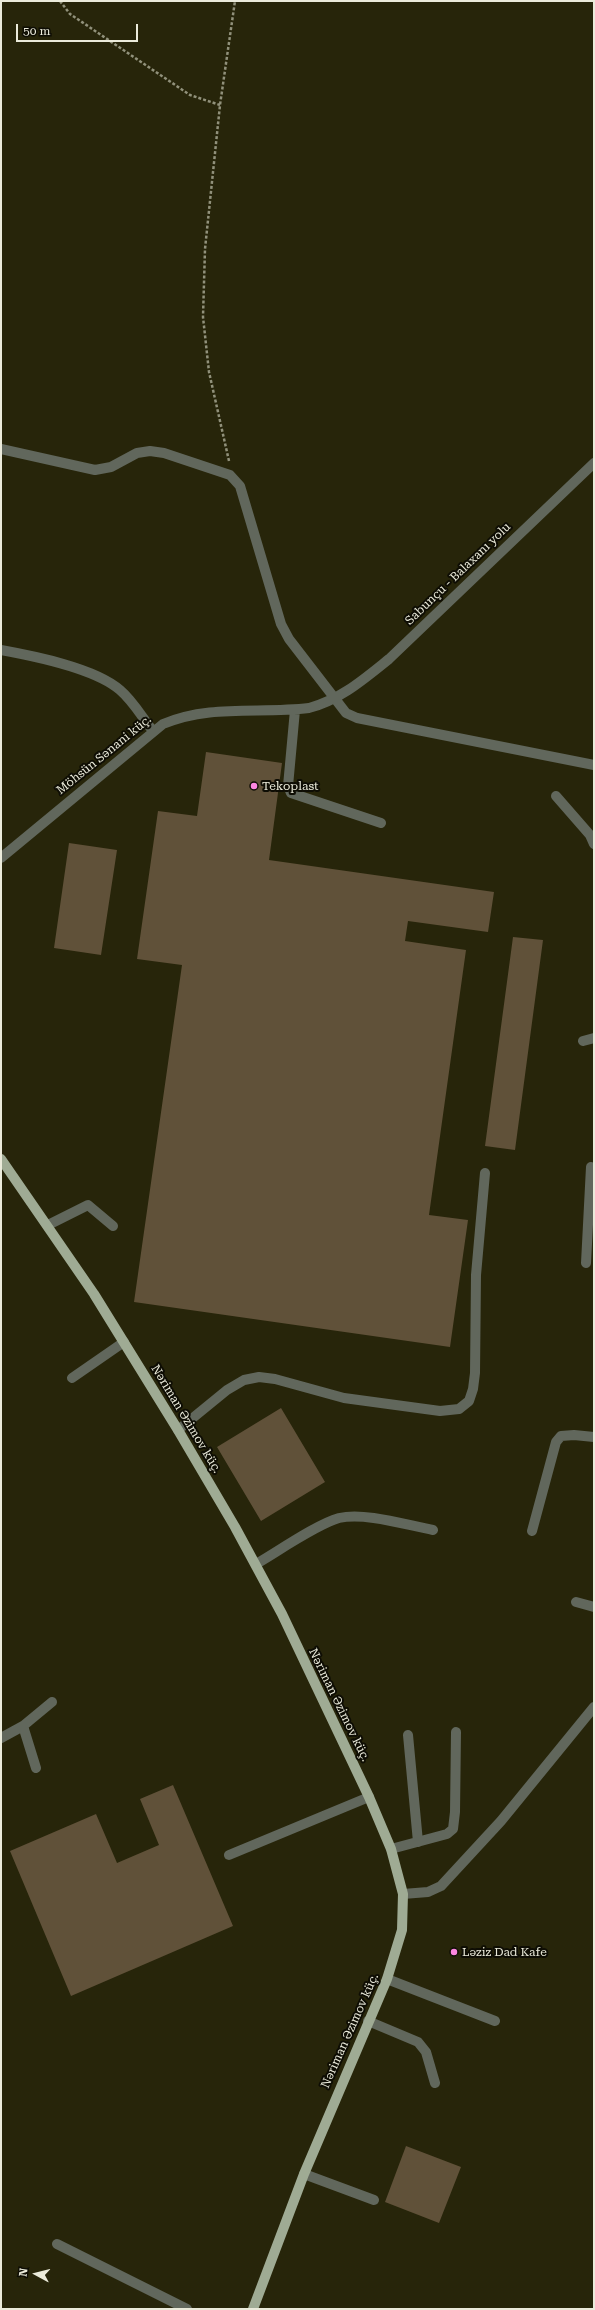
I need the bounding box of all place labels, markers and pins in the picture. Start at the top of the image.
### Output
place label: Tekoplast [262,779,319,793]
marker: Tekoplast [249,781,259,791]
place label: Ləziz Dad Kafe [462,1945,547,1959]
marker: Ləziz Dad Kafe [449,1947,459,1957]

